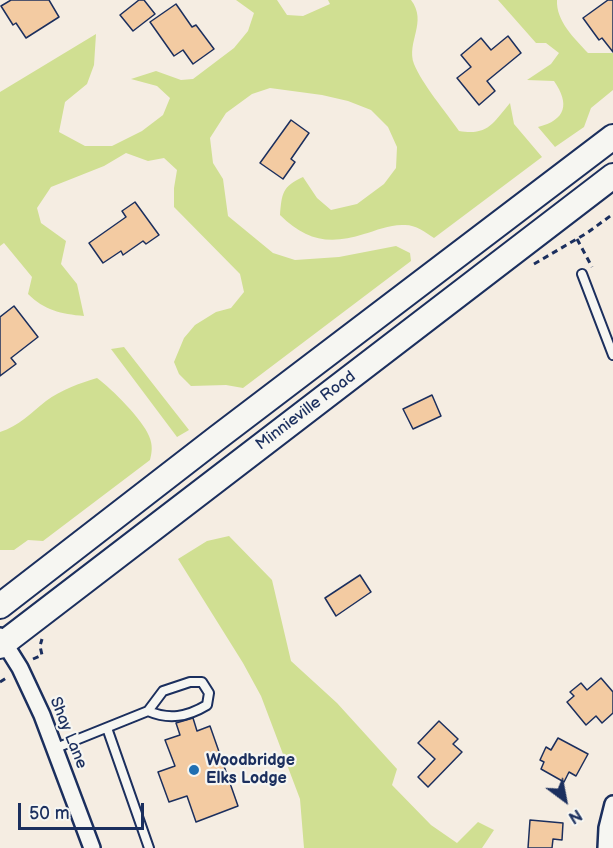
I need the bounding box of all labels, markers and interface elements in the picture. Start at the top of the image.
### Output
street label: Minnieville Road [252,367,360,455]
street label: Shay Lane [45,694,91,772]
place label: Woodbridge Elks Lodge [206,751,295,789]
marker: Woodbridge Elks Lodge [187,763,201,777]
north arrow [535,770,595,830]
scale bar [21,791,147,829]
text: 50 m [29,803,70,824]
text: N [565,804,585,827]

